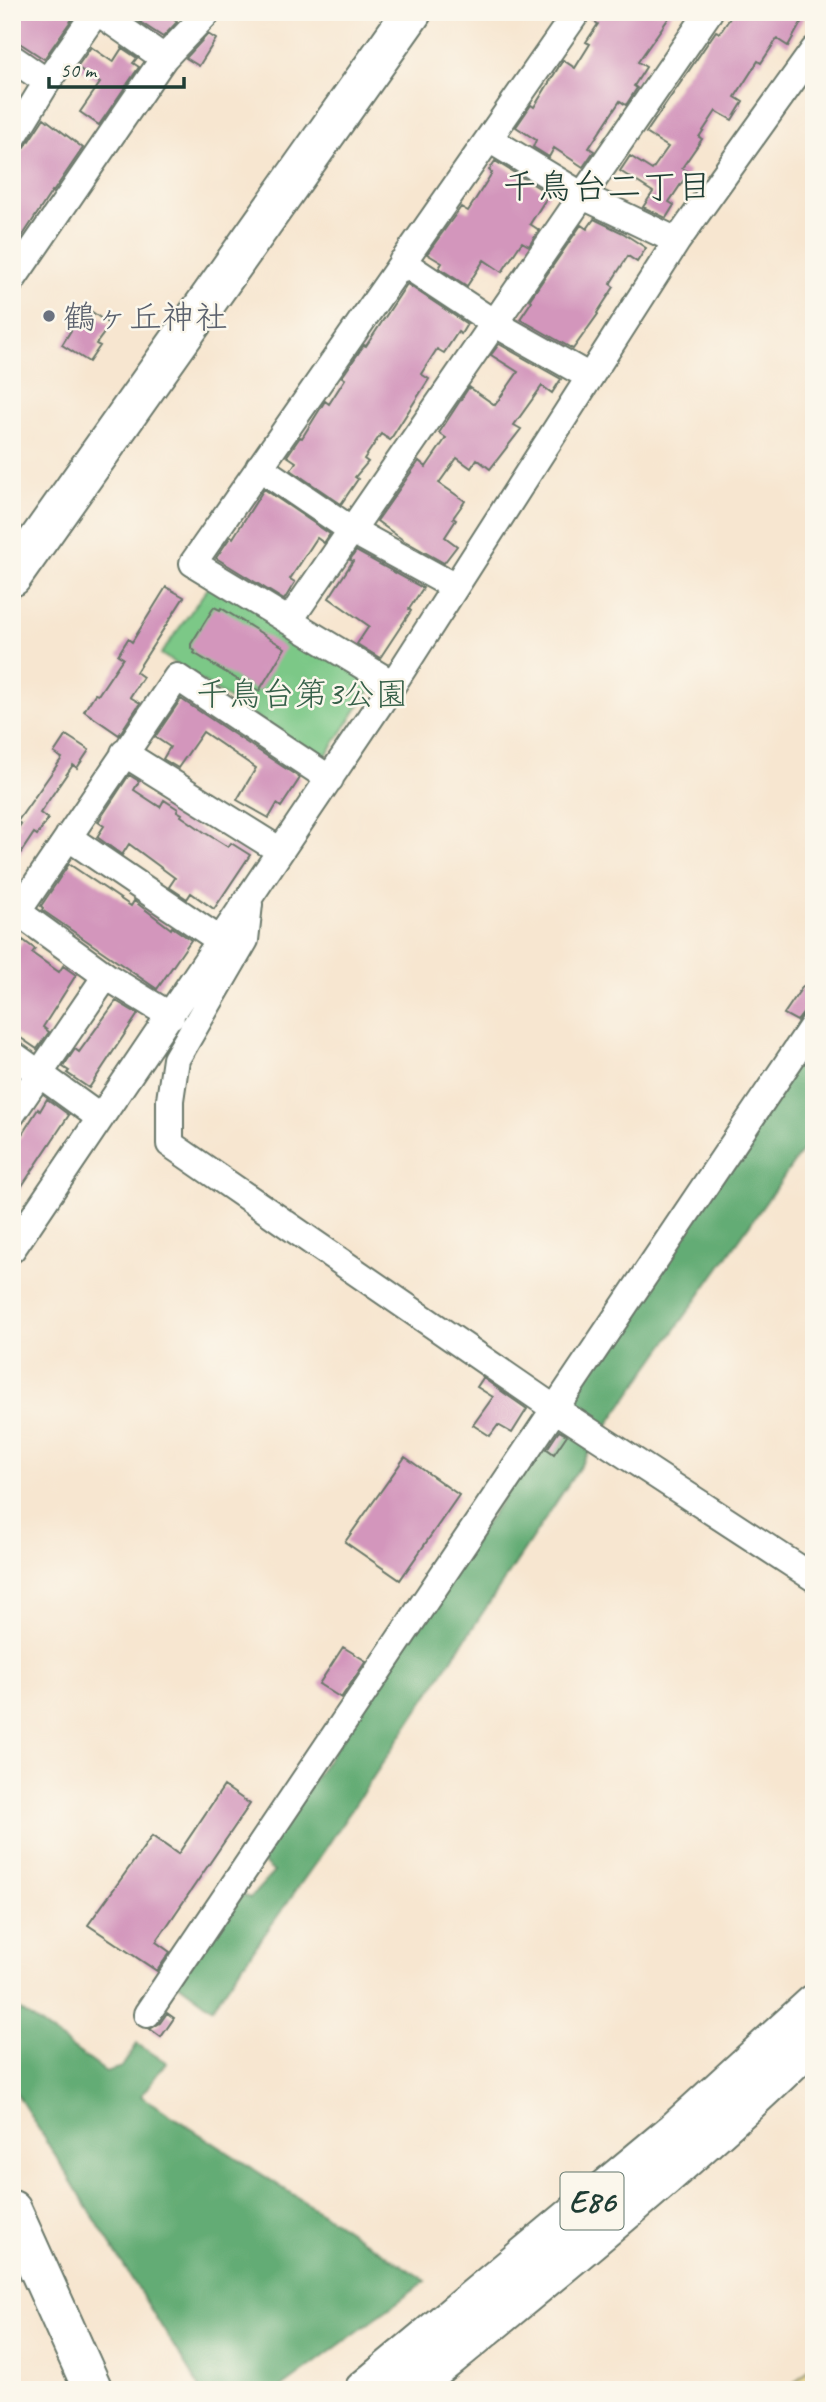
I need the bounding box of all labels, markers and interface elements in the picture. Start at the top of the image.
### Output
scale bar [49,46,184,90]
text: 50 m [60,57,98,83]
district label: 千鳥台二丁目 [502,164,712,209]
place label: 鶴ヶ丘神社 [63,296,228,338]
marker: 鶴ヶ丘神社 [41,308,57,324]
park label: 千鳥台第3公園 [196,673,408,715]
road number: E86 [560,2172,624,2230]

